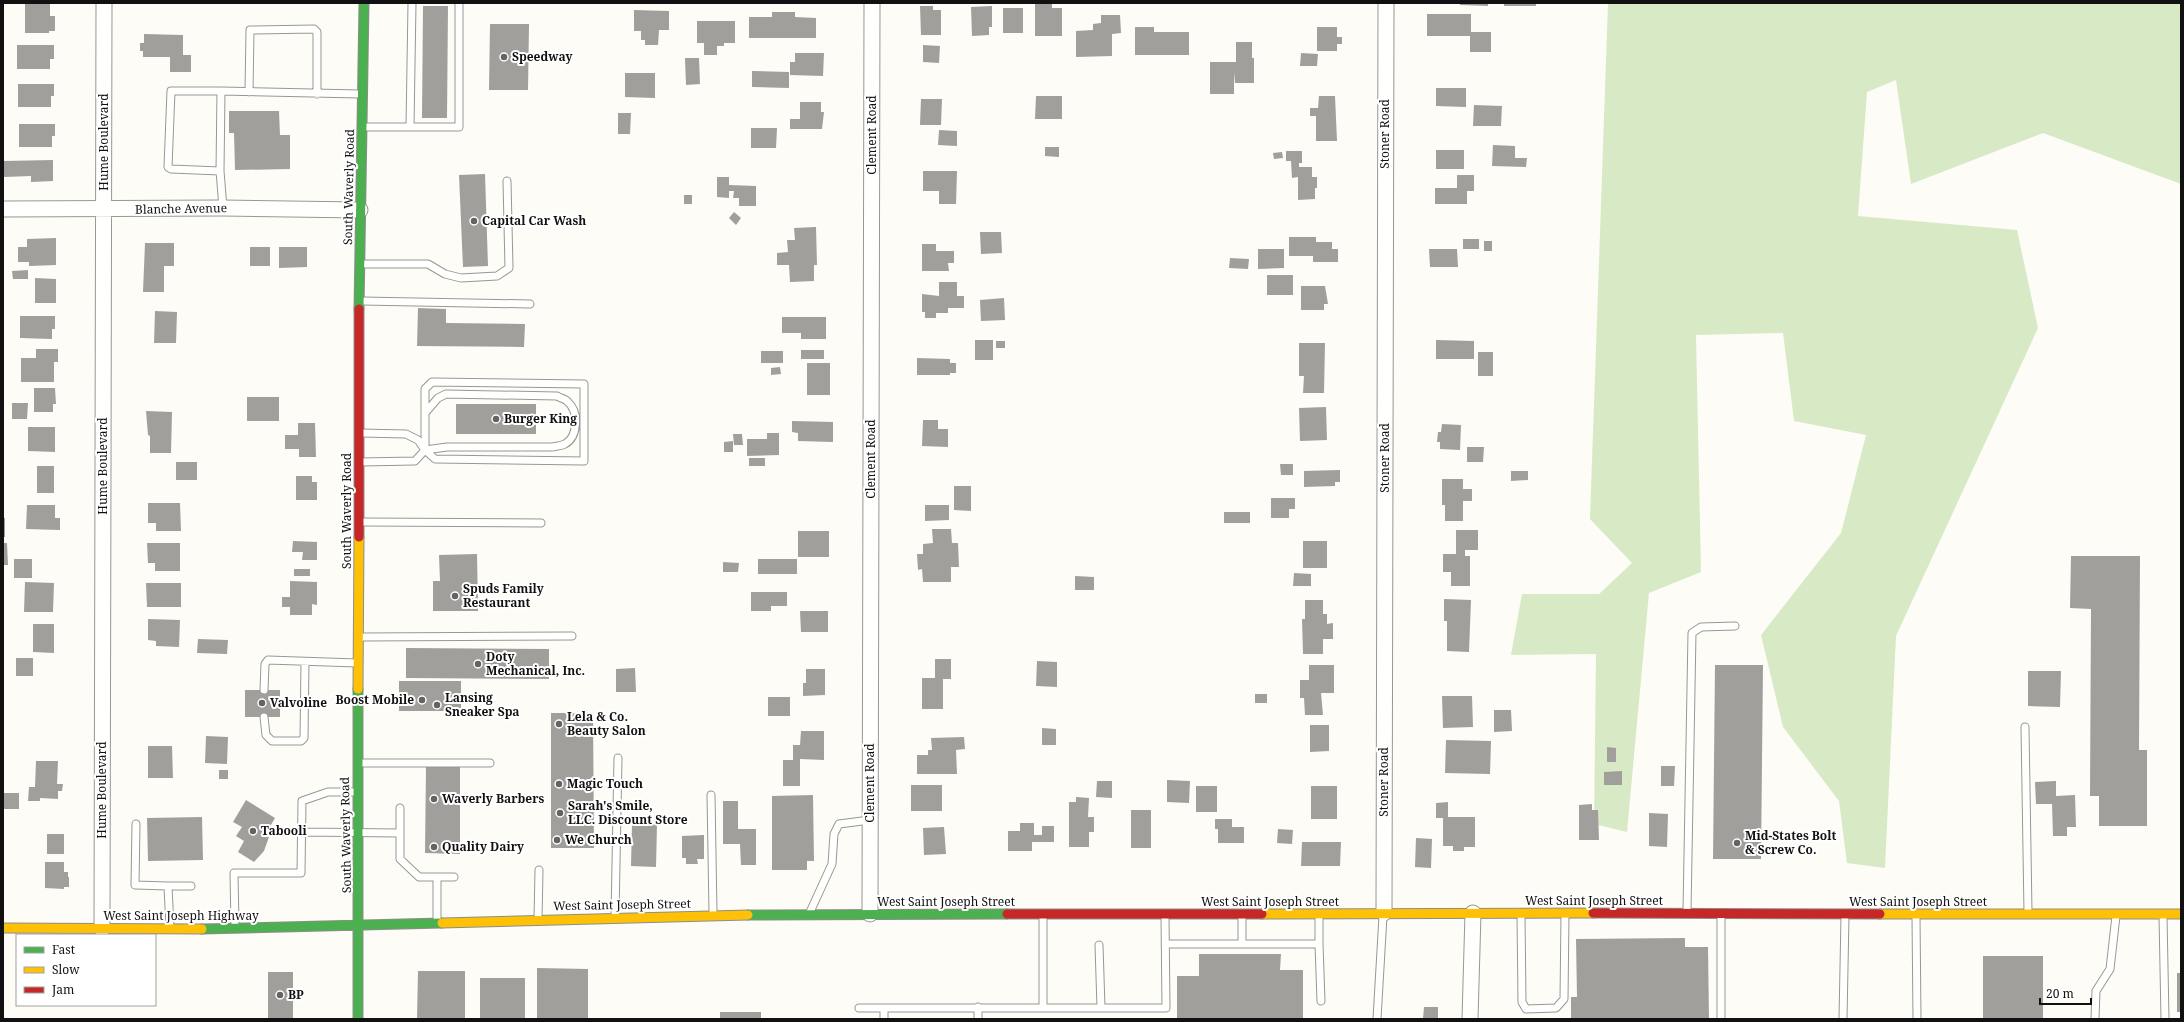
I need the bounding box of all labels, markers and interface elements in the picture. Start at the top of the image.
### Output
place label: Speedway [512,48,572,65]
marker: Speedway [499,52,509,62]
street label: Hume Boulevard [95,93,112,191]
street label: Clement Road [863,95,880,175]
street label: Stoner Road [1376,99,1393,169]
street label: South Waverly Road [339,128,358,245]
street label: Blanche Avenue [135,199,227,218]
place label: Capital Car Wash [482,212,586,229]
marker: Capital Car Wash [469,216,479,226]
place label: Burger King [504,410,577,427]
marker: Burger King [491,414,501,424]
street label: Hume Boulevard [94,417,111,515]
street label: Clement Road [862,419,879,499]
street label: Stoner Road [1376,423,1393,493]
street label: South Waverly Road [338,452,355,569]
place label: Spuds Family Restaurant [463,580,544,611]
marker: Spuds Family Restaurant [450,591,460,601]
place label: Doty Mechanical, Inc. [486,648,585,679]
marker: Doty Mechanical, Inc. [473,659,483,669]
place label: Lansing Sneaker Spa [445,689,520,720]
place label: Boost Mobile [336,691,414,708]
place label: Valvoline [270,694,327,711]
marker: Boost Mobile [417,695,427,705]
marker: Valvoline [257,698,267,708]
marker: Lansing Sneaker Spa [432,700,442,710]
place label: Lela & Co. Beauty Salon [567,708,646,739]
marker: Lela & Co. Beauty Salon [554,719,564,729]
street label: Hume Boulevard [93,741,110,839]
street label: Clement Road [861,743,878,823]
street label: Stoner Road [1375,747,1392,817]
place label: Magic Touch [567,775,643,792]
street label: South Waverly Road [336,776,355,893]
marker: Magic Touch [554,779,564,789]
place label: Waverly Barbers [442,790,544,807]
marker: Waverly Barbers [429,794,439,804]
place label: Sarah's Smile, LLC. Discount Store [568,797,688,828]
marker: Sarah's Smile, LLC. Discount Store [555,808,565,818]
place label: Tabooli [261,822,307,839]
marker: Tabooli [248,826,258,836]
place label: Mid-States Bolt & Screw Co. [1745,827,1836,858]
place label: We Church [565,831,632,848]
marker: We Church [552,835,562,845]
place label: Quality Dairy [442,838,524,855]
marker: Mid-States Bolt & Screw Co. [1732,838,1742,848]
marker: Quality Dairy [429,842,439,852]
street label: West Saint Joseph Street [1525,892,1663,909]
street label: West Saint Joseph Street [877,893,1015,910]
street label: West Saint Joseph Street [1201,893,1339,910]
street label: West Saint Joseph Street [1849,893,1987,910]
street label: West Saint Joseph Street [553,895,691,914]
street label: West Saint Joseph Highway [103,907,259,924]
legend [16,934,156,1006]
text: Fast [52,941,75,958]
text: Slow [52,961,80,978]
scale bar [2040,980,2091,1006]
text: Jam [51,981,74,998]
text: 20 m [2046,985,2074,1002]
place label: BP [288,986,304,1003]
marker: BP [275,990,285,1000]

